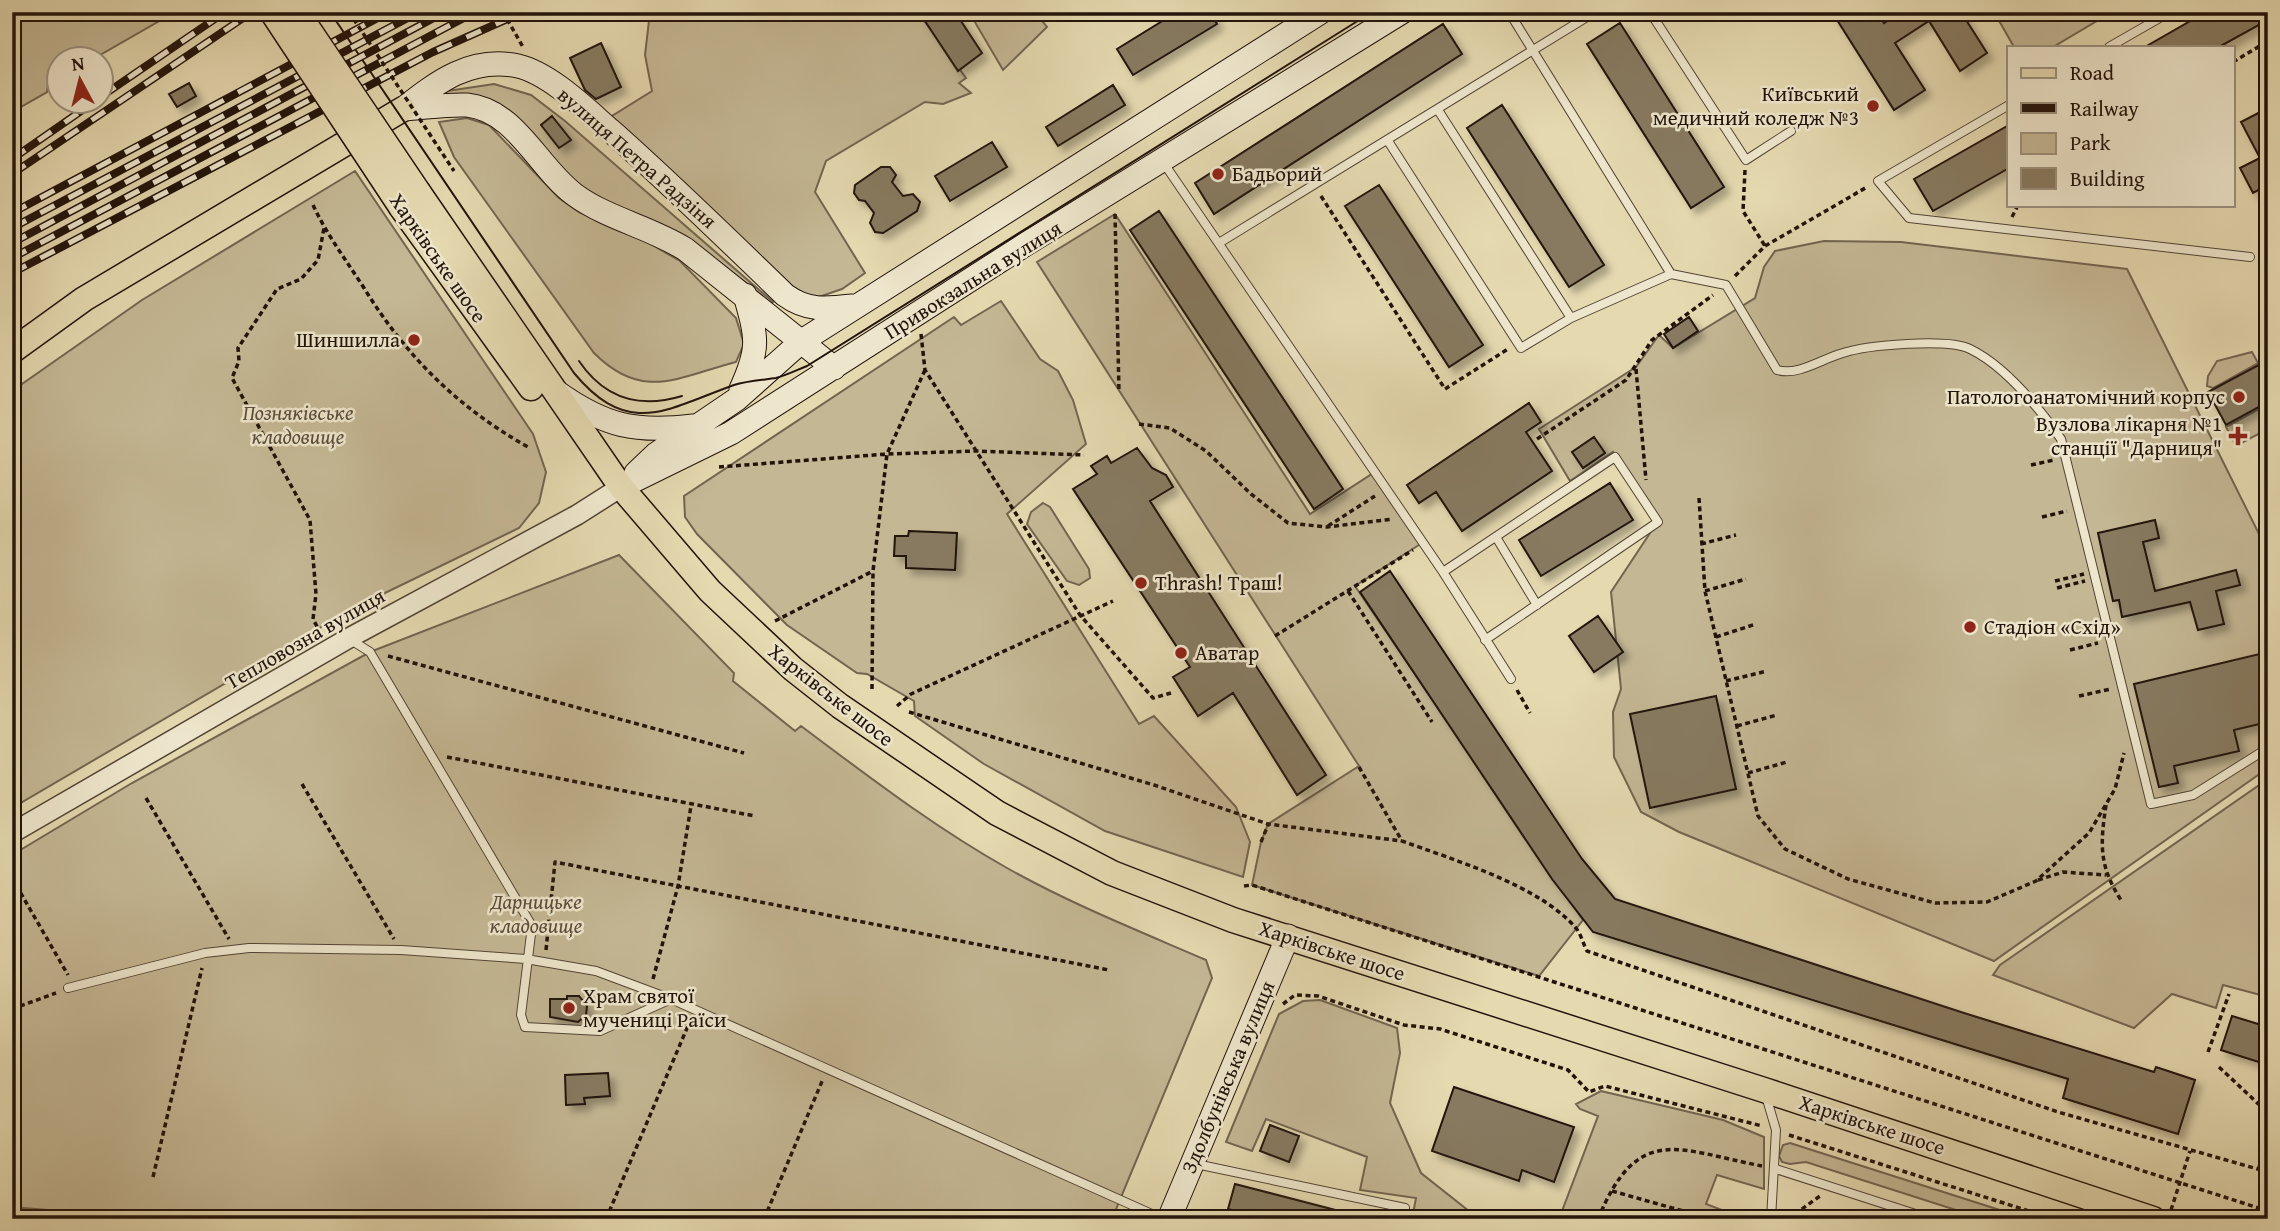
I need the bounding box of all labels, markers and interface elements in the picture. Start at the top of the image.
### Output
north arrow [46,46,116,116]
legend [2007,46,2234,206]
text: N [70,48,86,78]
text: Road [2070,57,2115,88]
place label: Київський медичний коледж №3 [1653,78,1859,133]
street label: вулиця Петра Радзіня [551,80,724,236]
text: Railway [2070,93,2139,124]
marker: Київський медичний коледж №3 [1865,98,1881,114]
text: Park [2070,127,2111,158]
place label: Бадьорий [1232,158,1322,189]
text: Building [2070,163,2145,194]
marker: Бадьорий [1210,166,1226,182]
street label: Харківське шосе [382,187,495,329]
street label: Привокзальна вулиця [878,212,1068,347]
place label: Шиншилла [296,324,400,355]
marker: Шиншилла [406,332,422,348]
place label: Патологоанатомічний корпус [1947,381,2225,412]
marker: Патологоанатомічний корпус [2231,389,2247,405]
park label: Позняківське кладовище [243,397,353,452]
place label: Вузлова лікарня №1 станції "Дарниця" [2036,408,2222,463]
marker: Вузлова лікарня №1 станції "Дарниця" [2228,426,2248,446]
place label: Thrash! Траш! [1155,567,1283,598]
marker: Thrash! Траш! [1133,575,1149,591]
street label: Тепловозна вулиця [219,580,391,697]
place label: Стадіон «Схід» [1984,611,2121,642]
marker: Стадіон «Схід» [1962,619,1978,635]
street label: Харківське шосе [762,636,901,754]
place label: Аватар [1195,637,1259,668]
marker: Аватар [1173,645,1189,661]
park label: Дарницьке кладовище [489,886,582,941]
street label: Харківське шосе [1255,912,1409,989]
street label: Здолбунівська вулиця [1173,975,1282,1178]
place label: Храм святої мучениці Раїси [583,980,726,1035]
marker: Храм святої мучениці Раїси [561,1000,577,1016]
street label: Харківське шосе [1795,1086,1949,1163]

